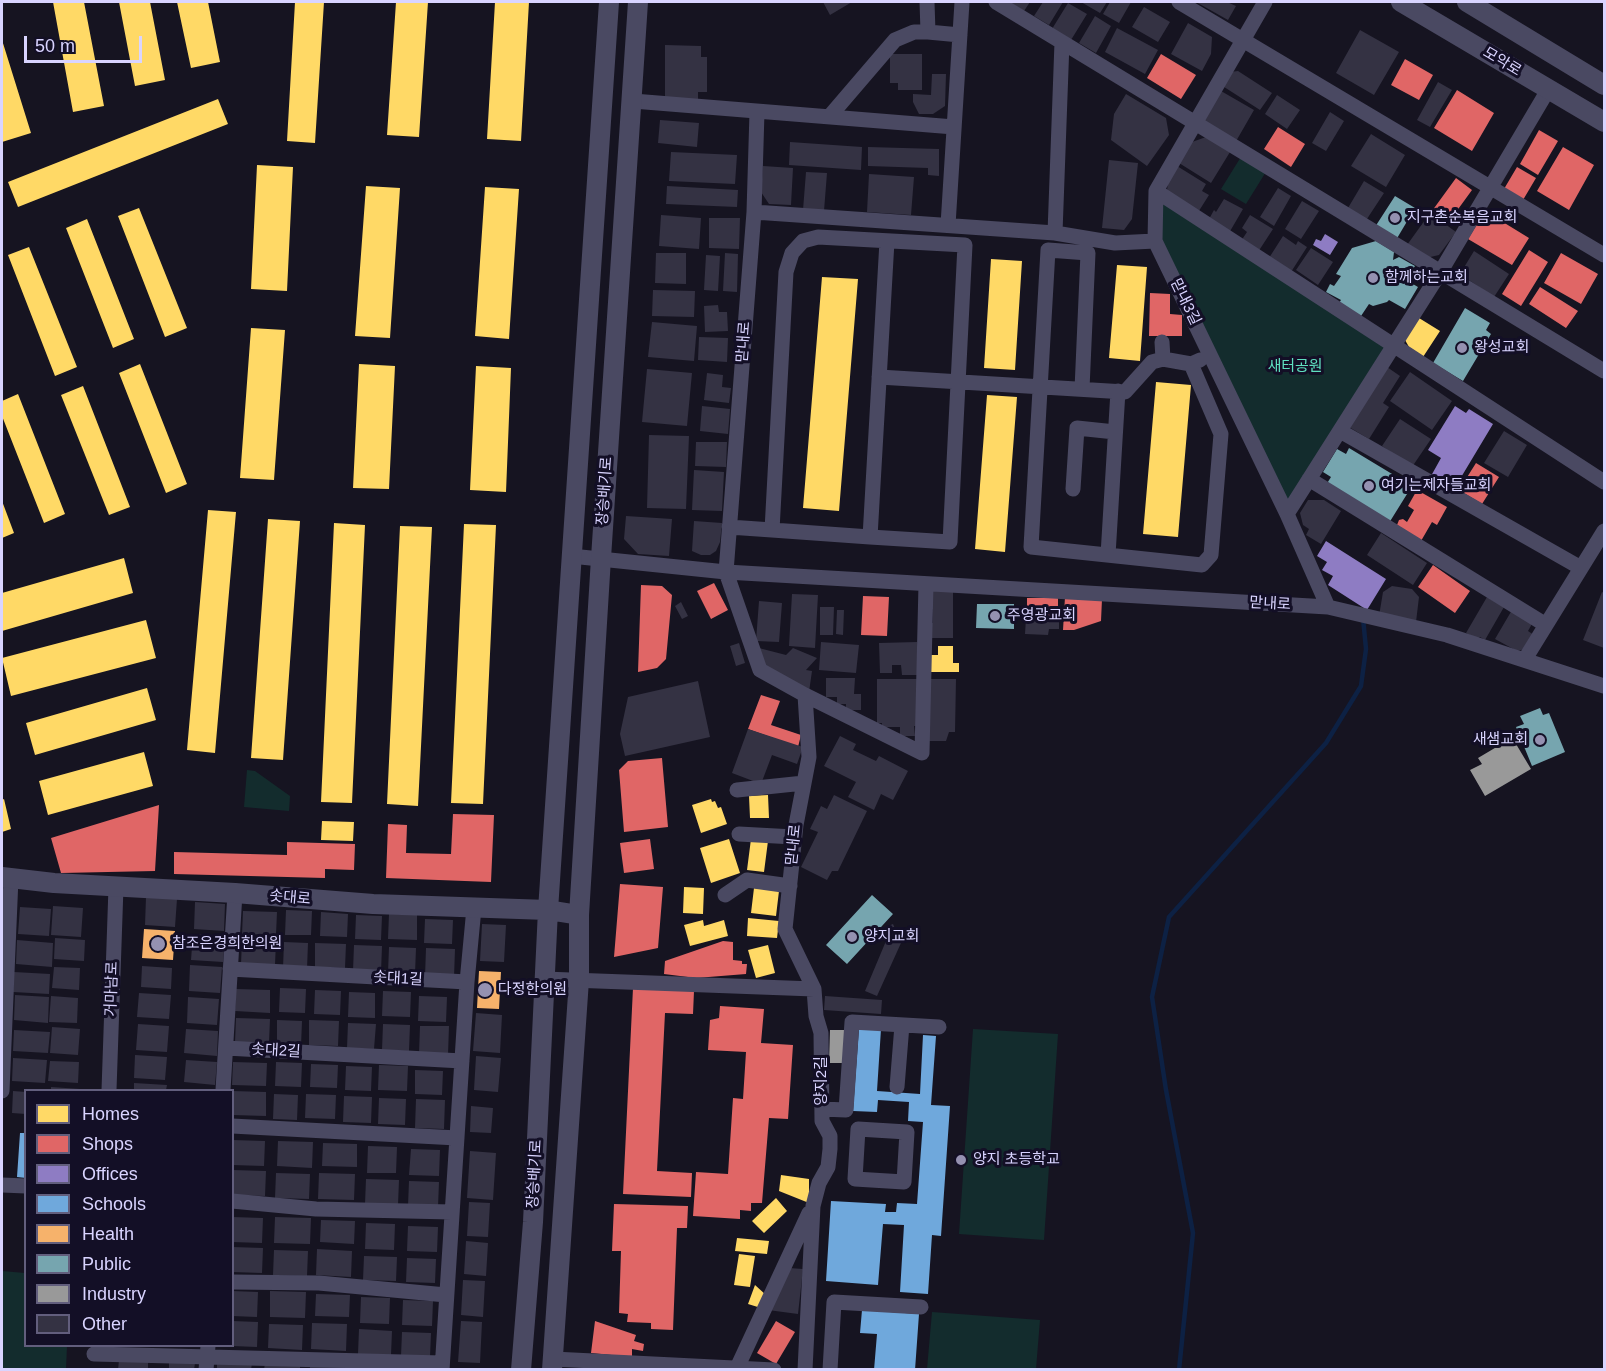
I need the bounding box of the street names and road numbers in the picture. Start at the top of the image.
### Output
street label: 모악로 [1480,44,1524,80]
street label: 맏내3길 [1166,276,1204,328]
street label: 맏내로 [734,321,754,363]
street label: 장승배기로 [594,456,616,526]
street label: 맏내로 [1249,594,1291,614]
street label: 맏내로 [783,823,805,867]
street label: 솟대로 [269,887,311,909]
street label: 거마남로 [102,961,122,1017]
street label: 솟대1길 [373,969,423,989]
street label: 솟대2길 [251,1041,301,1061]
street label: 양지2길 [813,1056,831,1106]
street label: 장승배기로 [524,1139,546,1209]

